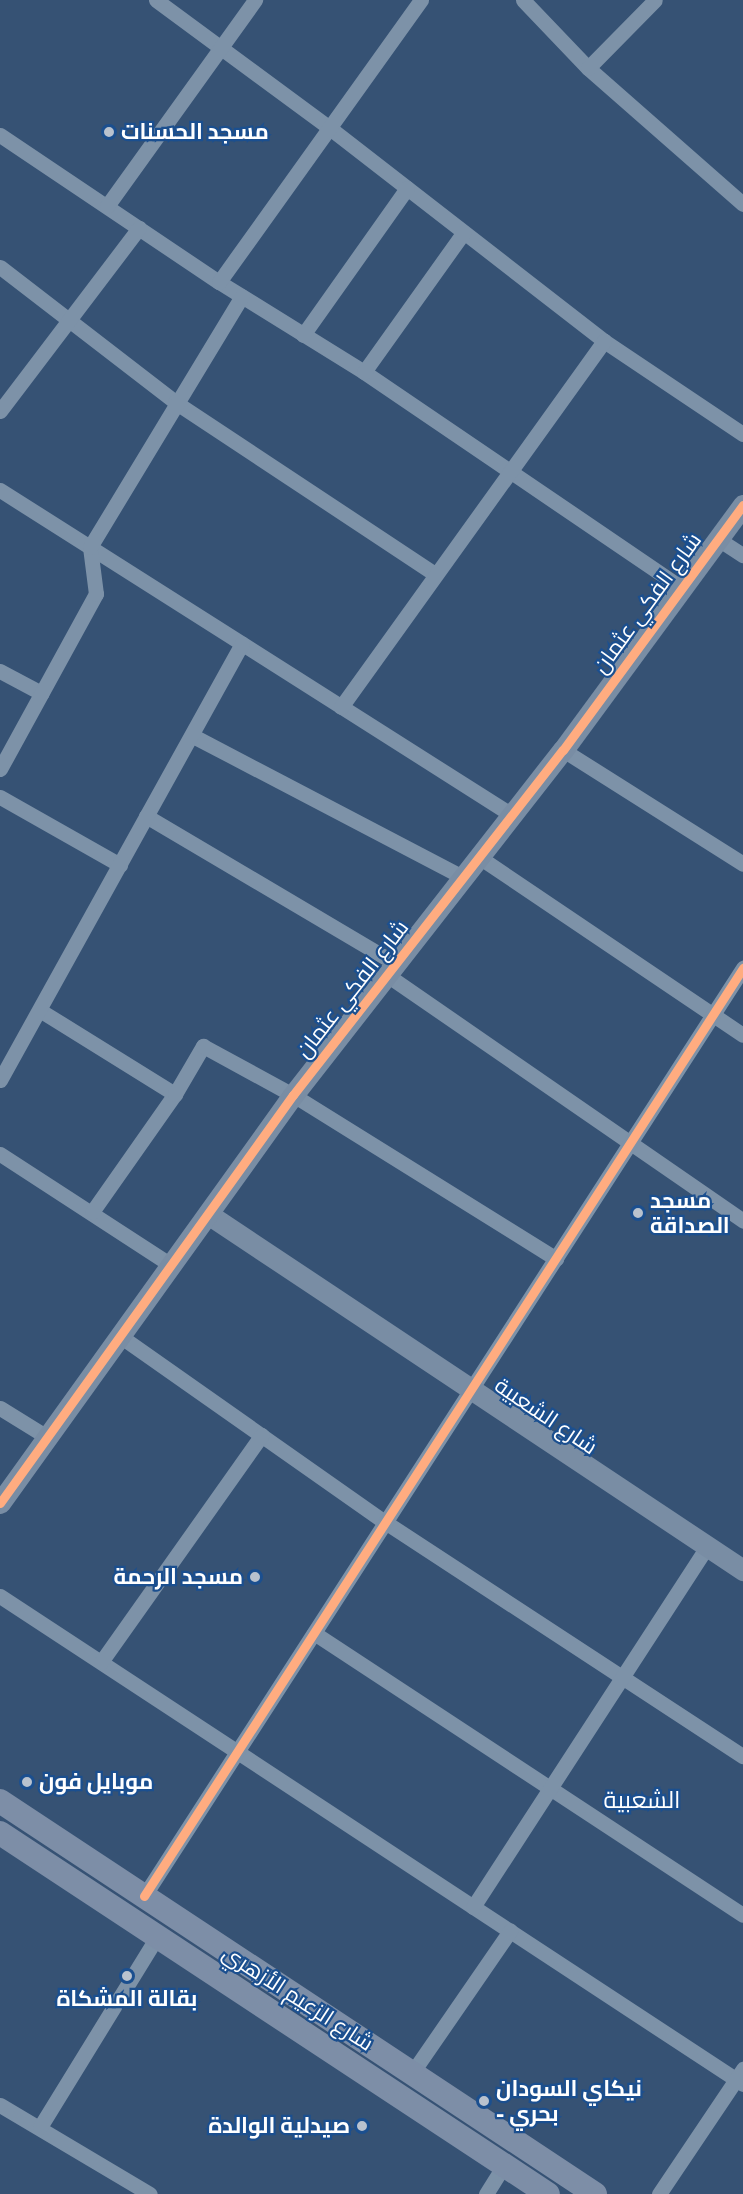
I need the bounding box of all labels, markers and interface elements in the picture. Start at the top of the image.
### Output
place label: مسجد الحسنات [121,119,269,145]
marker: مسجد الحسنات [102,125,116,139]
street label: شارع الفكي عثمان [587,527,707,679]
street label: شارع الفكي عثمان [290,915,414,1063]
place label: مسجد الصداقة [650,1187,730,1238]
marker: مسجد الصداقة [631,1206,645,1220]
street label: شارع الشعبية [490,1372,602,1460]
place label: مسجد الرحمة [114,1564,243,1590]
marker: مسجد الرحمة [248,1570,262,1584]
place label: موبايل فون [39,1769,153,1795]
marker: موبايل فون [20,1775,34,1789]
district label: الشعبية [604,1787,680,1815]
street label: شارع الزعيم الأزهري [218,1939,378,2057]
marker: بقالة المشكاة [120,1969,134,1983]
place label: بقالة المشكاة [57,1986,197,2012]
place label: نيكاي السودان - بحري [496,2075,642,2126]
marker: نيكاي السودان - بحري [477,2094,491,2108]
place label: صيدلية الوالدة [208,2113,350,2139]
marker: صيدلية الوالدة [355,2119,369,2133]

